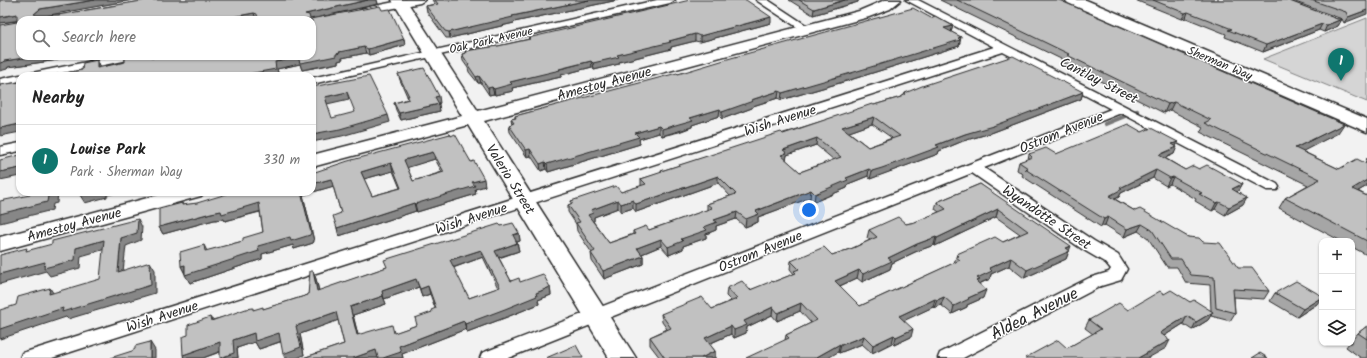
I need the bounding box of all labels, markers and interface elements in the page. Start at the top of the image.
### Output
search box [16,16,316,60]
street label: Oak Park Avenue [447,22,535,59]
text: Search here [62,26,136,50]
icon: search [30,27,52,49]
street label: Sherman Way [1184,41,1256,86]
pin: 1 [1328,48,1354,81]
street label: Cantlay Street [1055,52,1142,110]
street label: Amestoy Avenue [555,61,655,107]
text: Nearby [32,85,84,112]
street label: Wish Avenue [741,99,820,143]
street label: Ostrom Avenue [1016,106,1107,160]
text: Louise Park [70,138,145,162]
street label: Valerio Street [480,140,541,219]
text: 1 [43,150,47,171]
text: 330 m [263,150,300,171]
text: Park · Sherman Way [70,162,182,183]
street label: Wyandotte Street [998,180,1096,256]
street label: Wish Avenue [432,197,511,241]
your location [799,200,819,220]
street label: Amestoy Avenue [25,202,125,248]
street label: Ostrom Avenue [715,225,806,279]
map controls [1319,238,1355,346]
button: + [1319,238,1355,274]
button: − [1319,274,1355,310]
street label: Aldea Avenue [986,280,1084,348]
street label: Wish Avenue [123,295,202,339]
button: layers [1319,310,1355,346]

